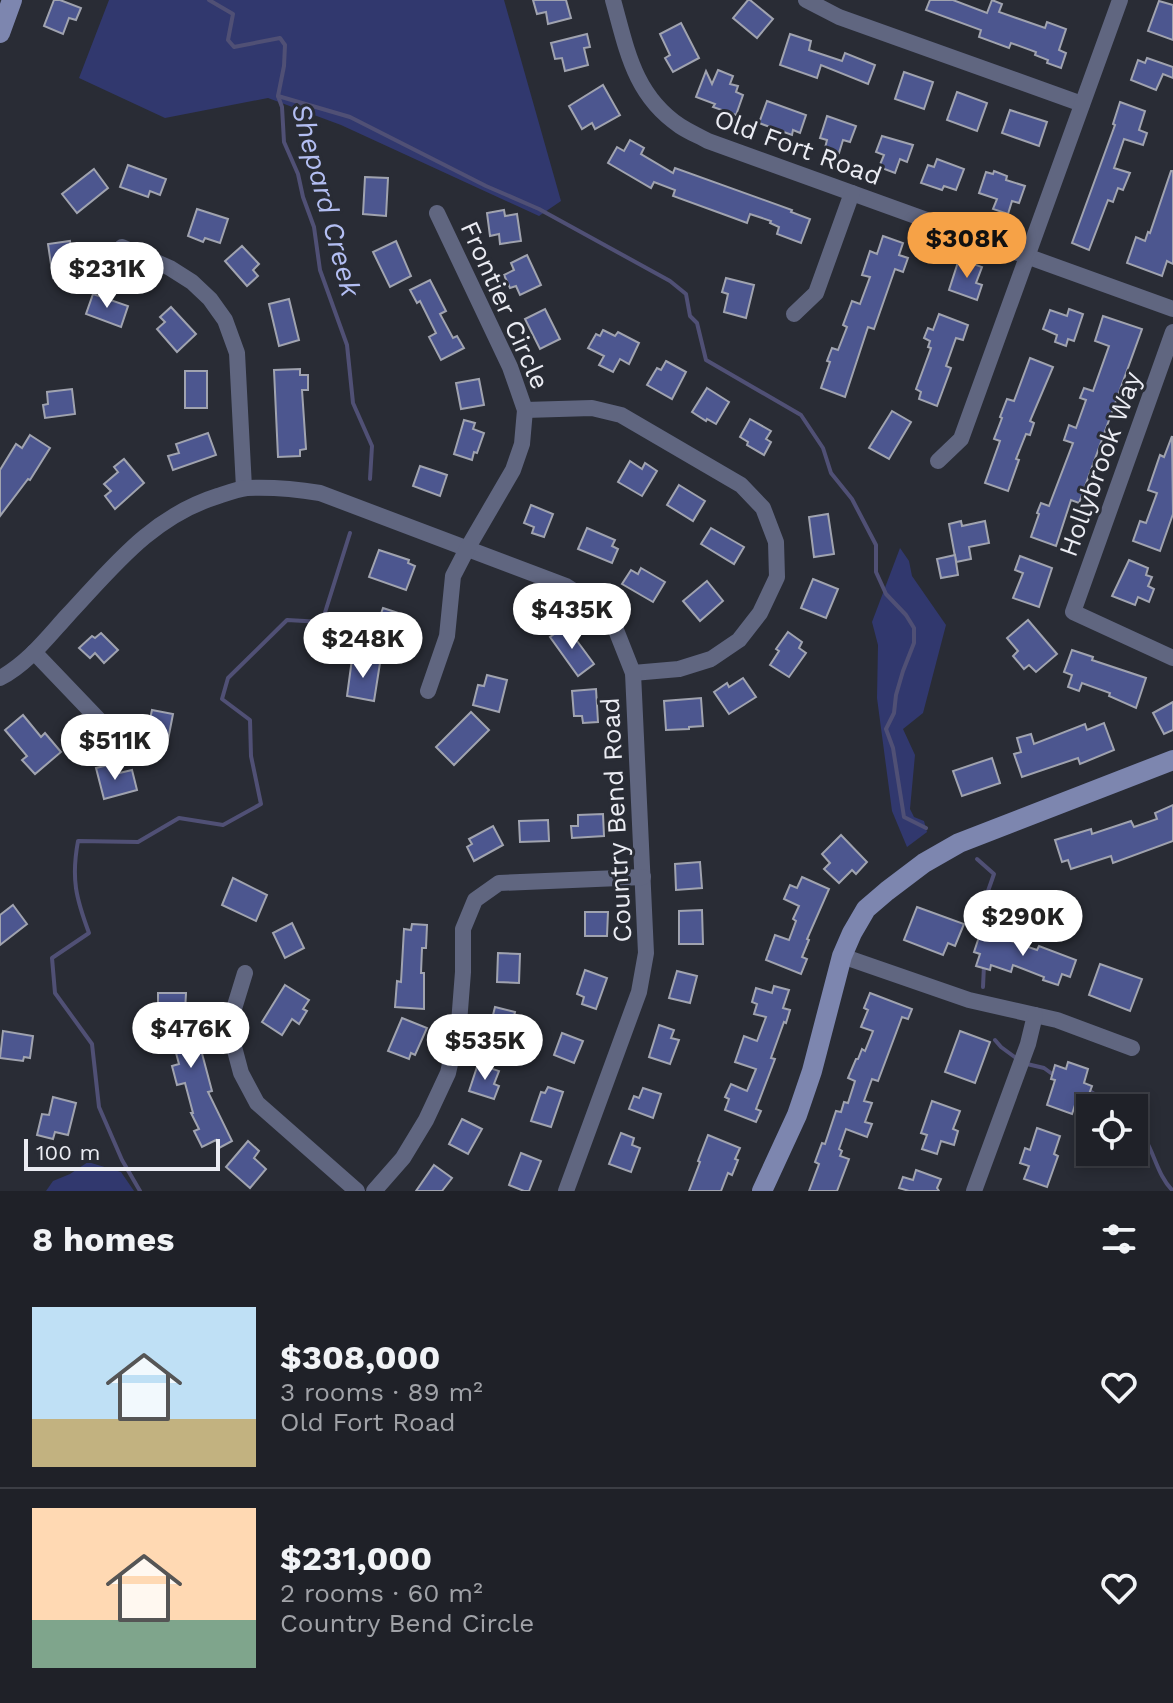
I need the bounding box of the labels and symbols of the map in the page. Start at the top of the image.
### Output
water label: Shepard Creek [284,100,368,301]
street label: Old Fort Road [710,103,886,191]
pin: $308K [911,212,1023,280]
street label: Frontier Circle [455,216,555,394]
pin: $231K [51,242,163,310]
street label: Hollybrook Way [1053,367,1148,561]
pin: $435K [516,583,628,651]
pin: $248K [307,612,419,680]
street label: Country Bend Road [595,697,637,943]
pin: $511K [59,714,171,782]
pin: $290K [967,890,1079,958]
pin: $476K [135,1002,247,1070]
pin: $535K [429,1014,541,1082]
scale bar [24,1135,220,1171]

